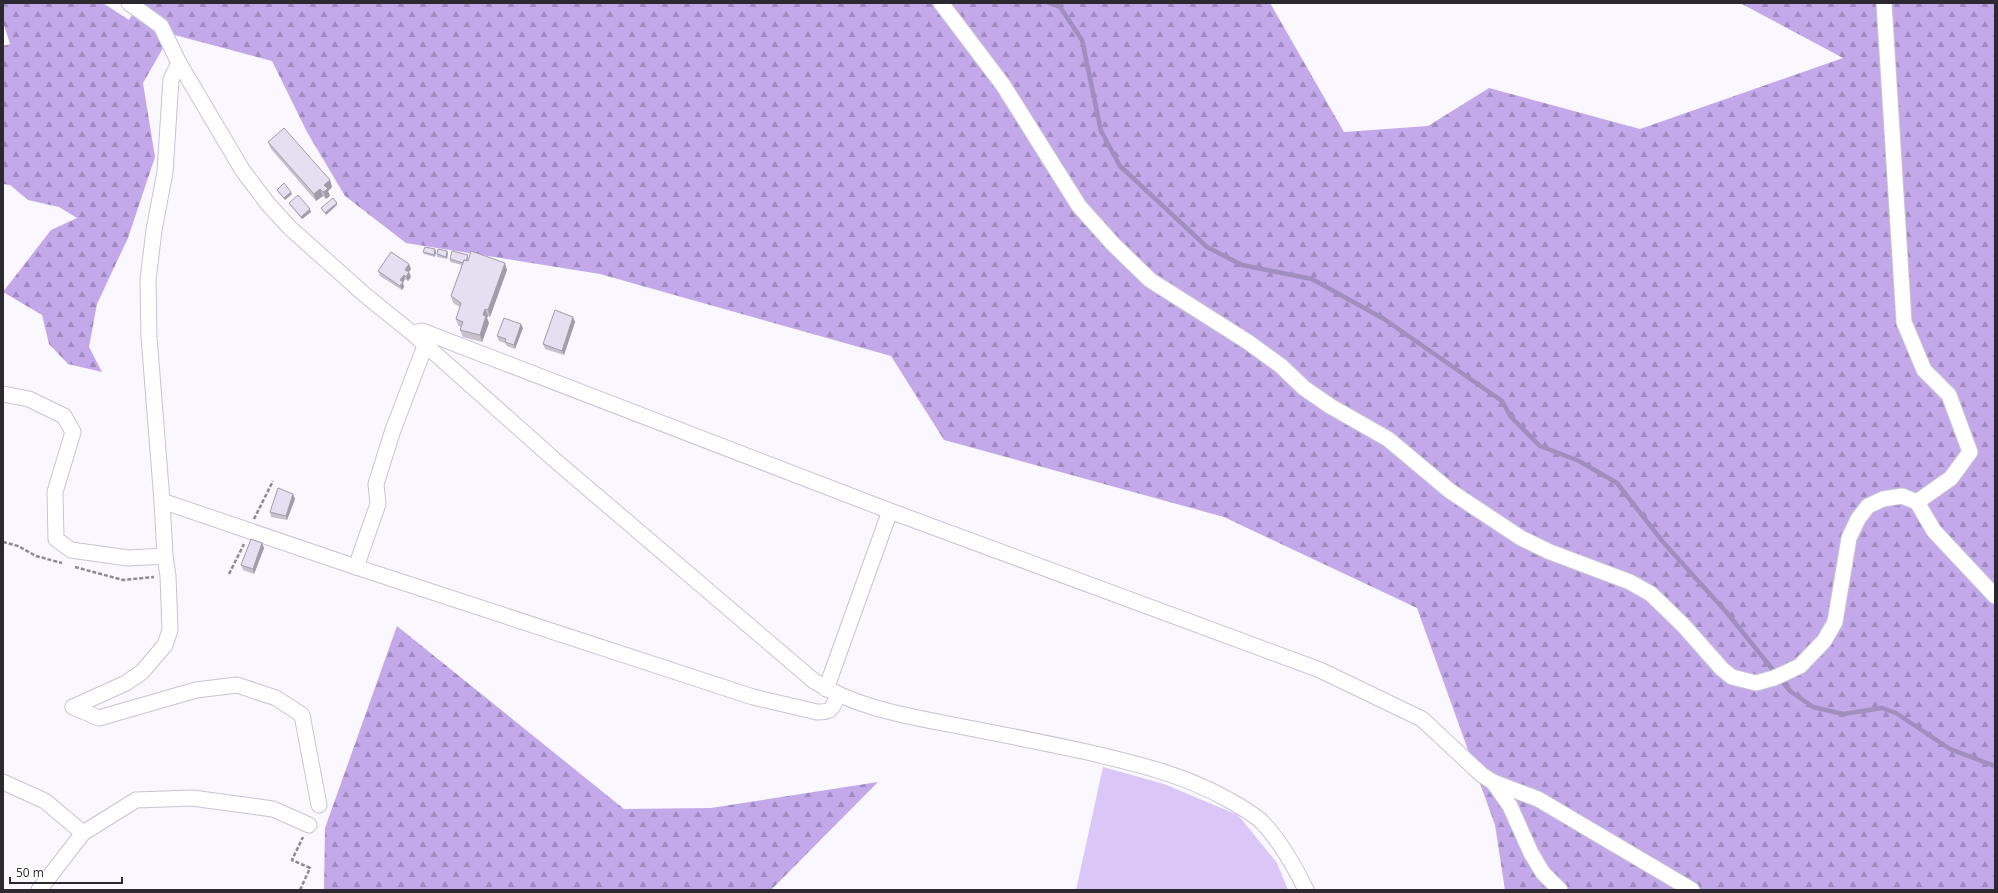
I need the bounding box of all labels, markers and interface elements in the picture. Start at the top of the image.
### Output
scale bar [10,859,122,885]
text: 50 m [16,864,44,881]

